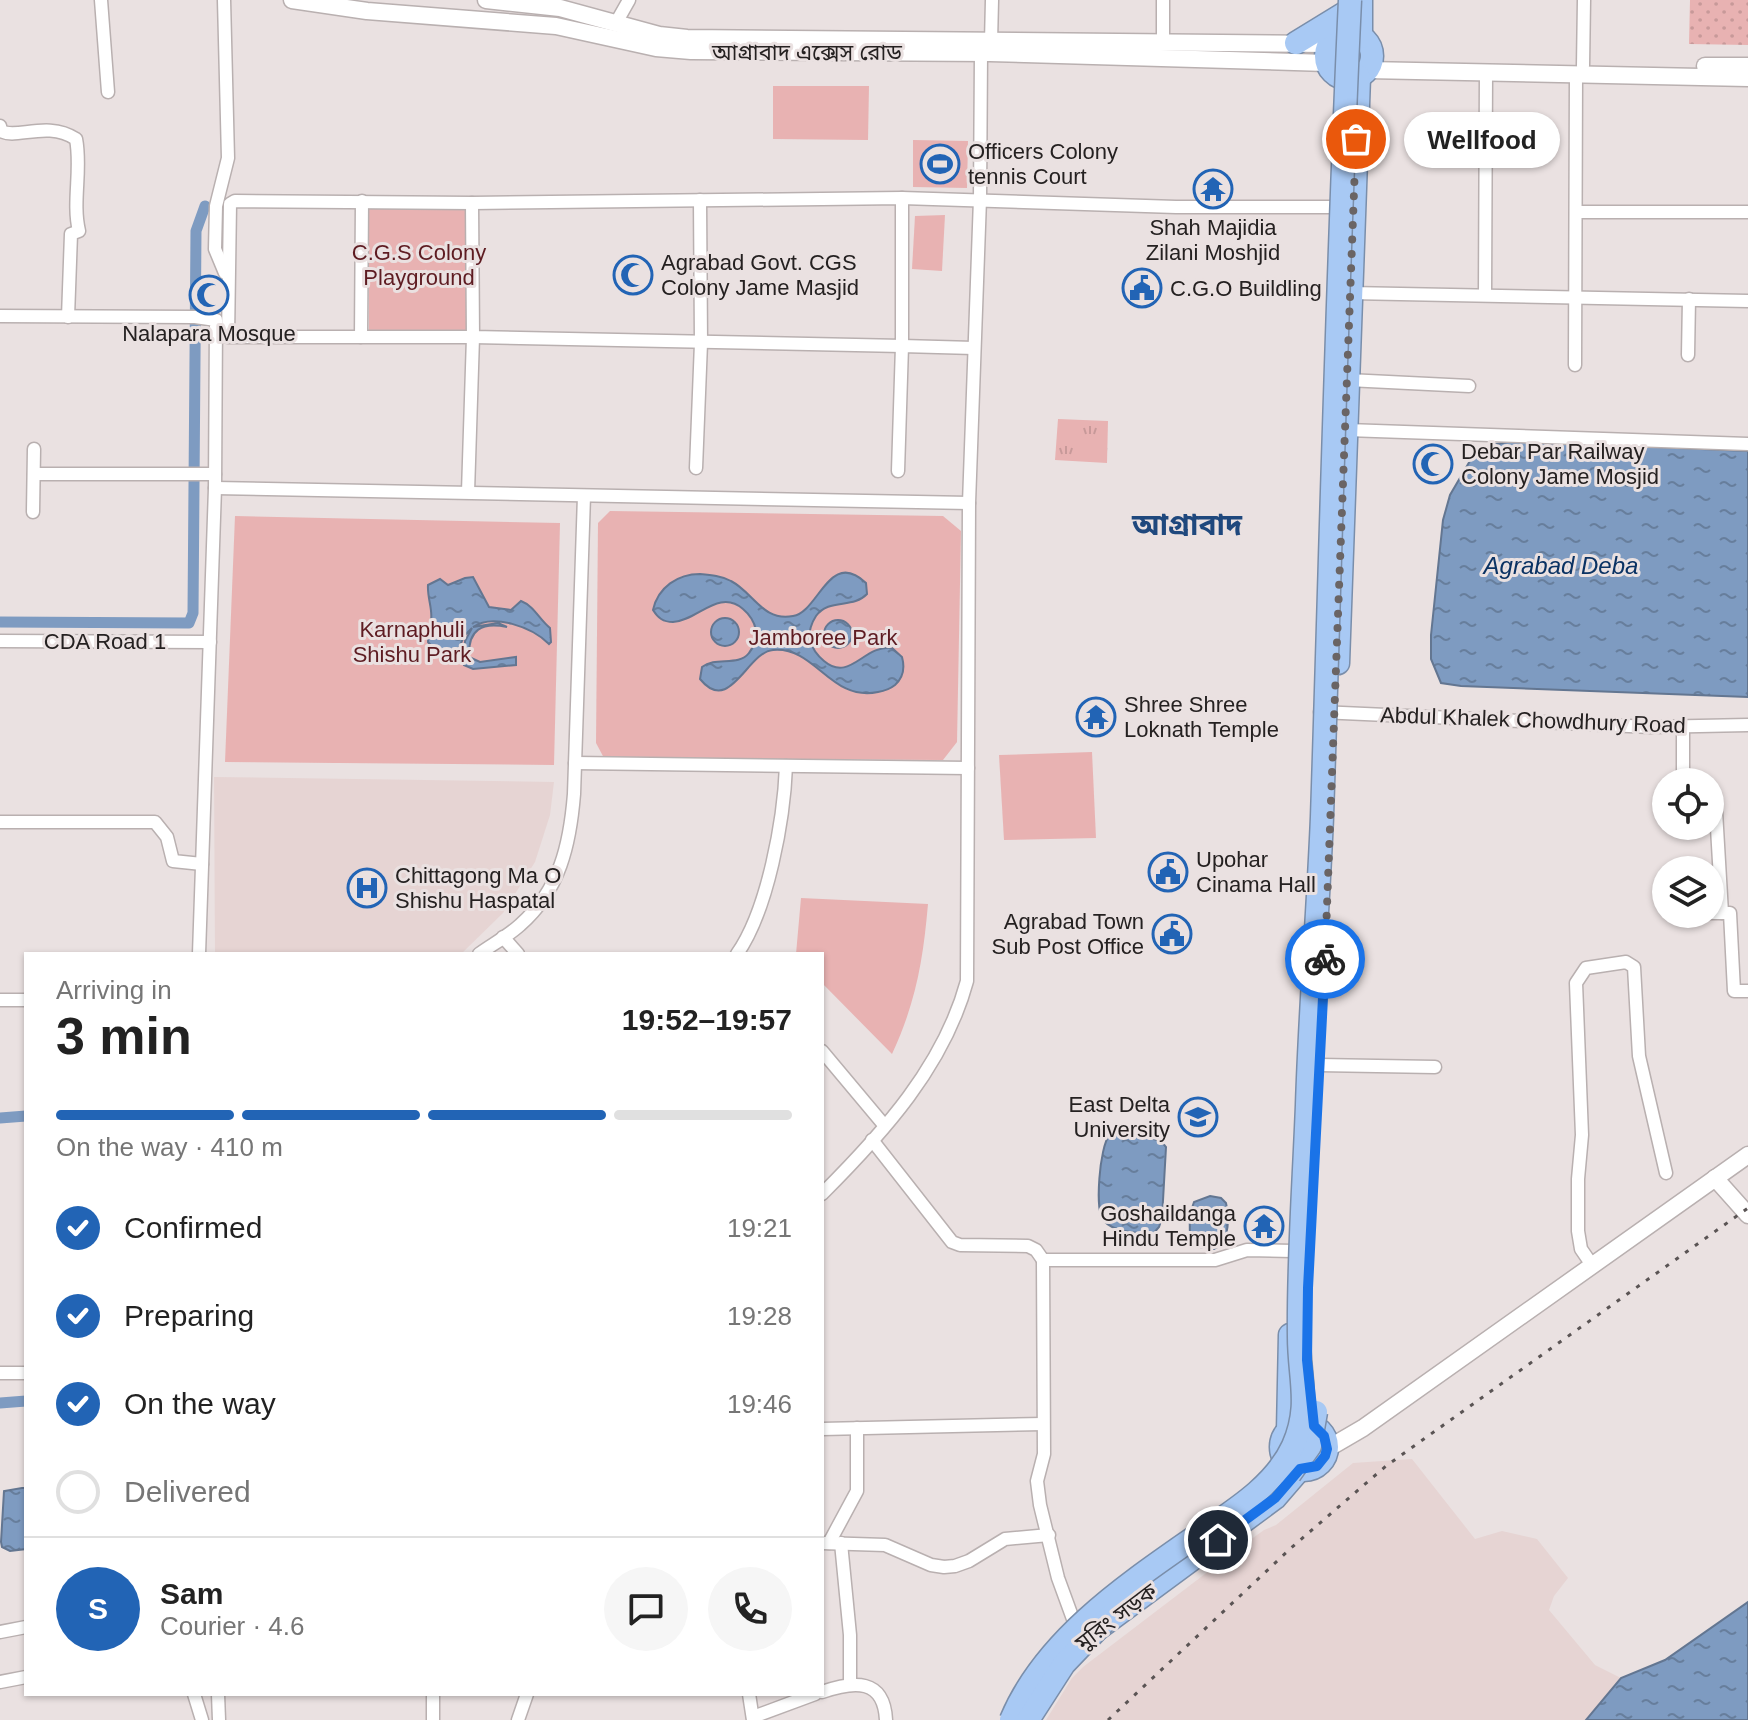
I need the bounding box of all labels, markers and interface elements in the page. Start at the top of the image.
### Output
street label: আগ্রাবাদ এক্সেস রোড [711,40,902,65]
pin [1322,105,1390,173]
callout: Wellfood [1404,111,1560,167]
icon: bag [1334,117,1378,161]
text: Wellfood [1427,125,1537,155]
place label: Officers Colony tennis Court [968,139,1118,189]
sports icon: Officers Colony tennis Court [919,143,961,185]
temple icon: Shah Majidia Zilani Moshjid [1192,168,1234,210]
place label: Shah Majidia Zilani Moshjid [1146,215,1280,265]
park label: C.G.S Colony Playground [352,240,486,290]
place label: Agrabad Govt. CGS Colony Jame Masjid [661,250,859,300]
mosque icon: Agrabad Govt. CGS Colony Jame Masjid [612,254,654,296]
public building icon: C.G.O Buildling [1121,267,1163,309]
mosque icon: Nalapara Mosque [188,274,230,316]
place label: C.G.O Buildling [1170,276,1322,301]
place label: Nalapara Mosque [122,321,296,346]
place label: Debar Par Railway Colony Jame Mosjid [1461,439,1659,489]
mosque icon: Debar Par Railway Colony Jame Mosjid [1412,443,1454,485]
district label: আগ্রাবাদ [1131,508,1243,541]
water label: Agrabad Deba [1482,552,1638,579]
park label: Karnaphuli Shishu Park [353,617,472,667]
park label: Jamboree Park [748,625,899,650]
street label: CDA Road 1 [44,629,166,654]
place label: Shree Shree Loknath Temple [1124,692,1279,742]
temple icon: Shree Shree Loknath Temple [1075,696,1117,738]
street label: Abdul Khalek Chowdhury Road [1380,702,1686,738]
map controls [1652,768,1724,928]
button: locate [1652,768,1724,840]
place label: Upohar Cinama Hall [1196,847,1316,897]
public building icon: Upohar Cinama Hall [1147,851,1189,893]
button: layers [1652,856,1724,928]
place label: Chittagong Ma O Shishu Haspatal [395,863,561,913]
hospital icon: Chittagong Ma O Shishu Haspatal [346,867,388,909]
place label: Agrabad Town Sub Post Office [992,909,1144,959]
public building icon: Agrabad Town Sub Post Office [1151,913,1193,955]
courier [1285,919,1365,999]
icon: bike [1303,937,1347,981]
text: Arriving in [56,975,172,1005]
text: 19:52–19:57 [622,1003,792,1036]
text: 3 min [56,1007,192,1065]
place label: East Delta University [1069,1092,1171,1142]
school or university icon: East Delta University [1177,1096,1219,1138]
text: On the way · 410 m [56,1132,283,1162]
place label: Goshaildanga Hindu Temple [1100,1201,1237,1251]
temple icon: Goshaildanga Hindu Temple [1243,1205,1285,1247]
icon: check [56,1206,100,1250]
text: Confirmed [124,1211,262,1244]
text: 19:21 [727,1213,792,1243]
icon: check [56,1294,100,1338]
text: Preparing [124,1299,254,1332]
text: 19:28 [727,1301,792,1331]
icon: check [56,1382,100,1426]
text: On the way [124,1387,276,1420]
text: 19:46 [727,1389,792,1419]
text: Delivered [124,1475,251,1508]
pin [1184,1506,1252,1574]
icon: home [1196,1518,1240,1562]
button: chat [604,1567,688,1651]
button: phone [708,1567,792,1651]
text: Sam [160,1577,223,1610]
street label: মুরিং সড়ক [1070,1578,1162,1657]
text: S [88,1592,108,1625]
text: Courier · 4.6 [160,1611,305,1641]

